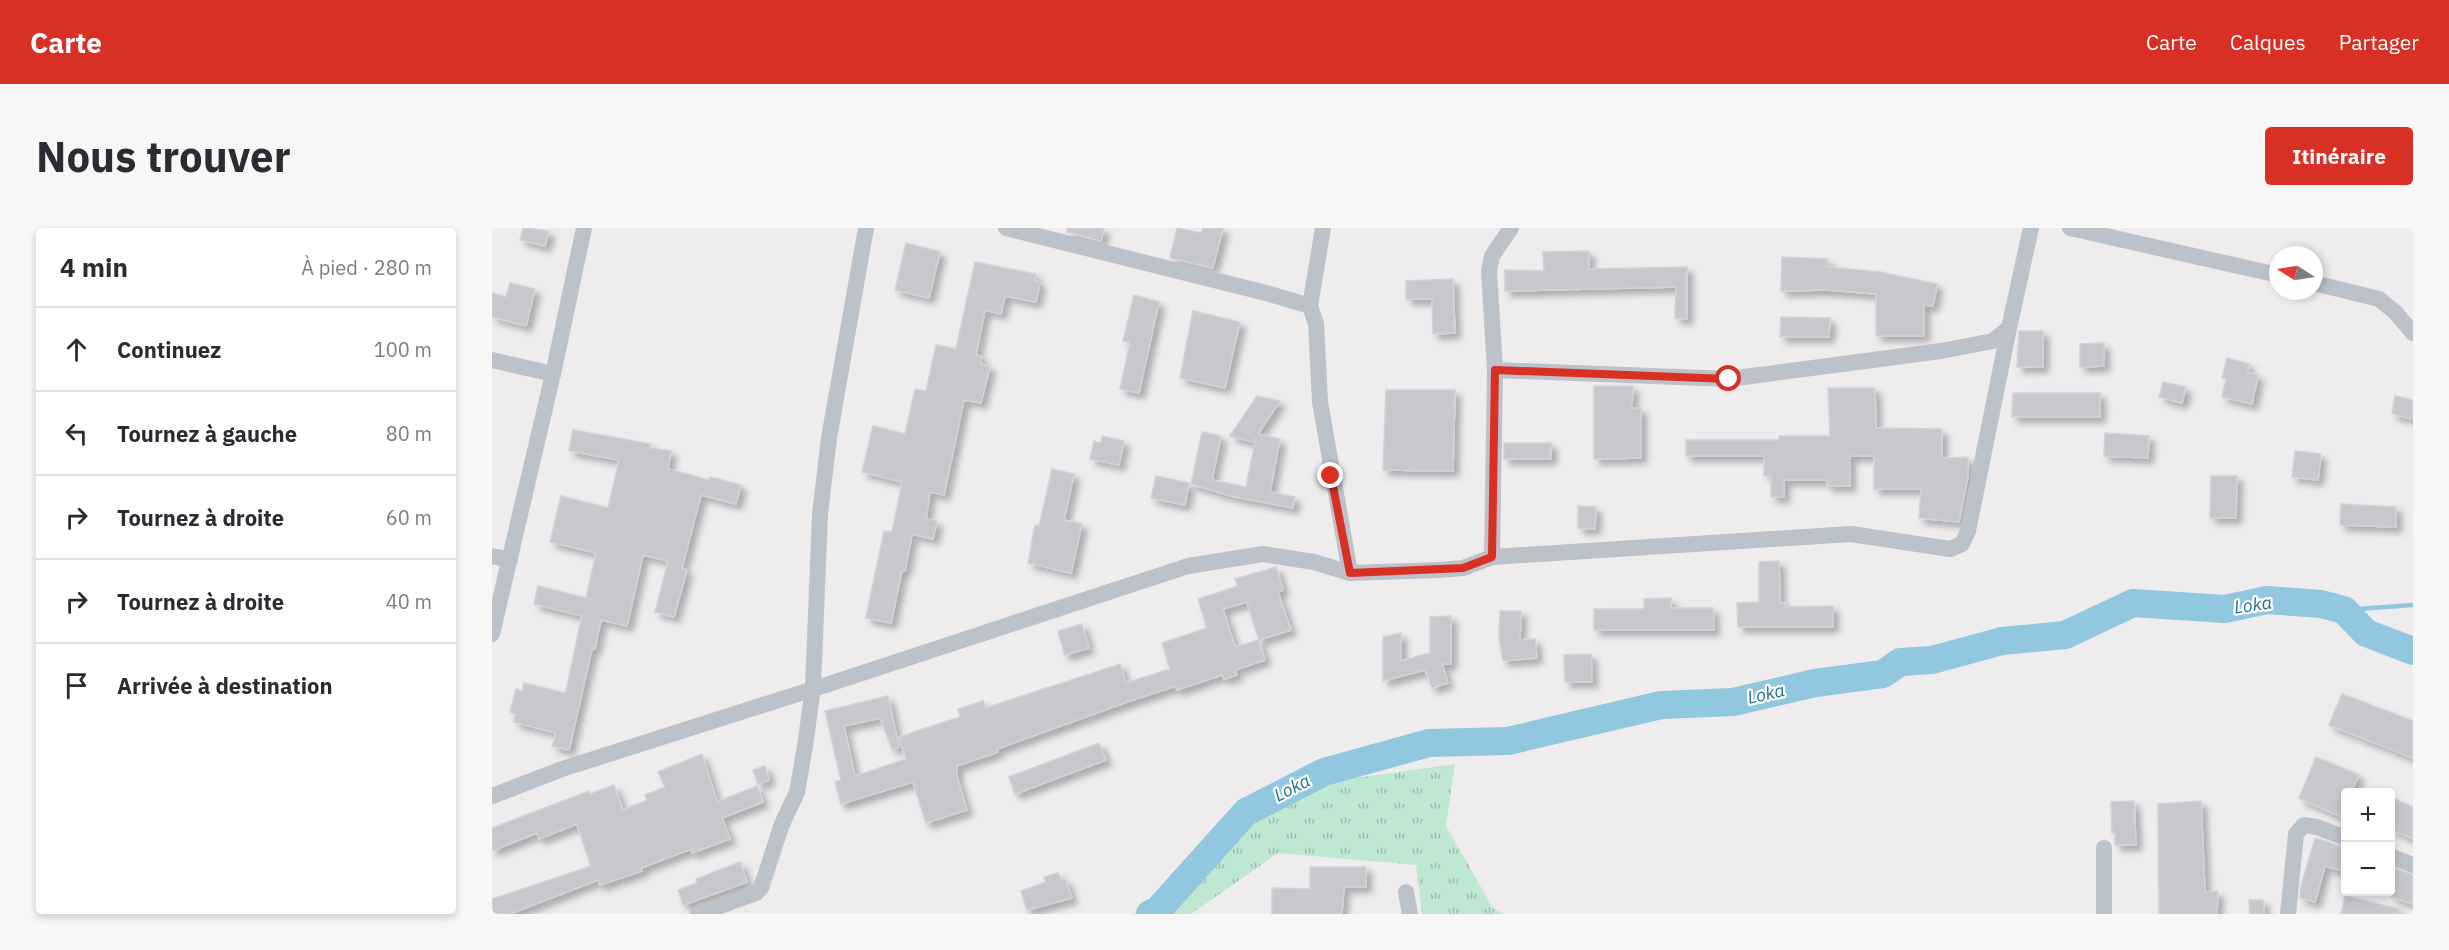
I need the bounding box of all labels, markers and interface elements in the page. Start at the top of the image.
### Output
text: Carte [30,24,102,61]
text: Carte [2146,28,2197,56]
text: Calques [2230,28,2306,56]
text: Partager [2339,28,2419,56]
button: Itinéraire [2265,127,2413,185]
text: Nous trouver [36,129,291,184]
north arrow [2269,246,2323,300]
text: 4 min [60,250,128,284]
text: À pied · 280 m [301,254,432,281]
icon: ahead [60,333,93,366]
text: Continuez [117,335,221,364]
text: 100 m [374,336,432,363]
route start [1715,365,1741,391]
icon: left [60,417,93,450]
text: Tournez à gauche [117,419,297,448]
text: 80 m [386,420,432,447]
route end [1317,462,1343,488]
icon: right [60,501,93,534]
text: Tournez à droite [117,503,284,532]
text: 60 m [386,504,432,531]
icon: right [60,585,93,618]
text: Tournez à droite [117,587,284,616]
text: 40 m [386,588,432,615]
water label: Loka [2233,590,2273,619]
icon: arrive [60,669,93,702]
text: Arrivée à destination [117,671,333,700]
water label: Loka [1745,678,1787,709]
water label: Loka [1270,769,1314,806]
map controls [2341,788,2395,896]
button: + [2341,788,2395,842]
button: − [2341,842,2395,896]

